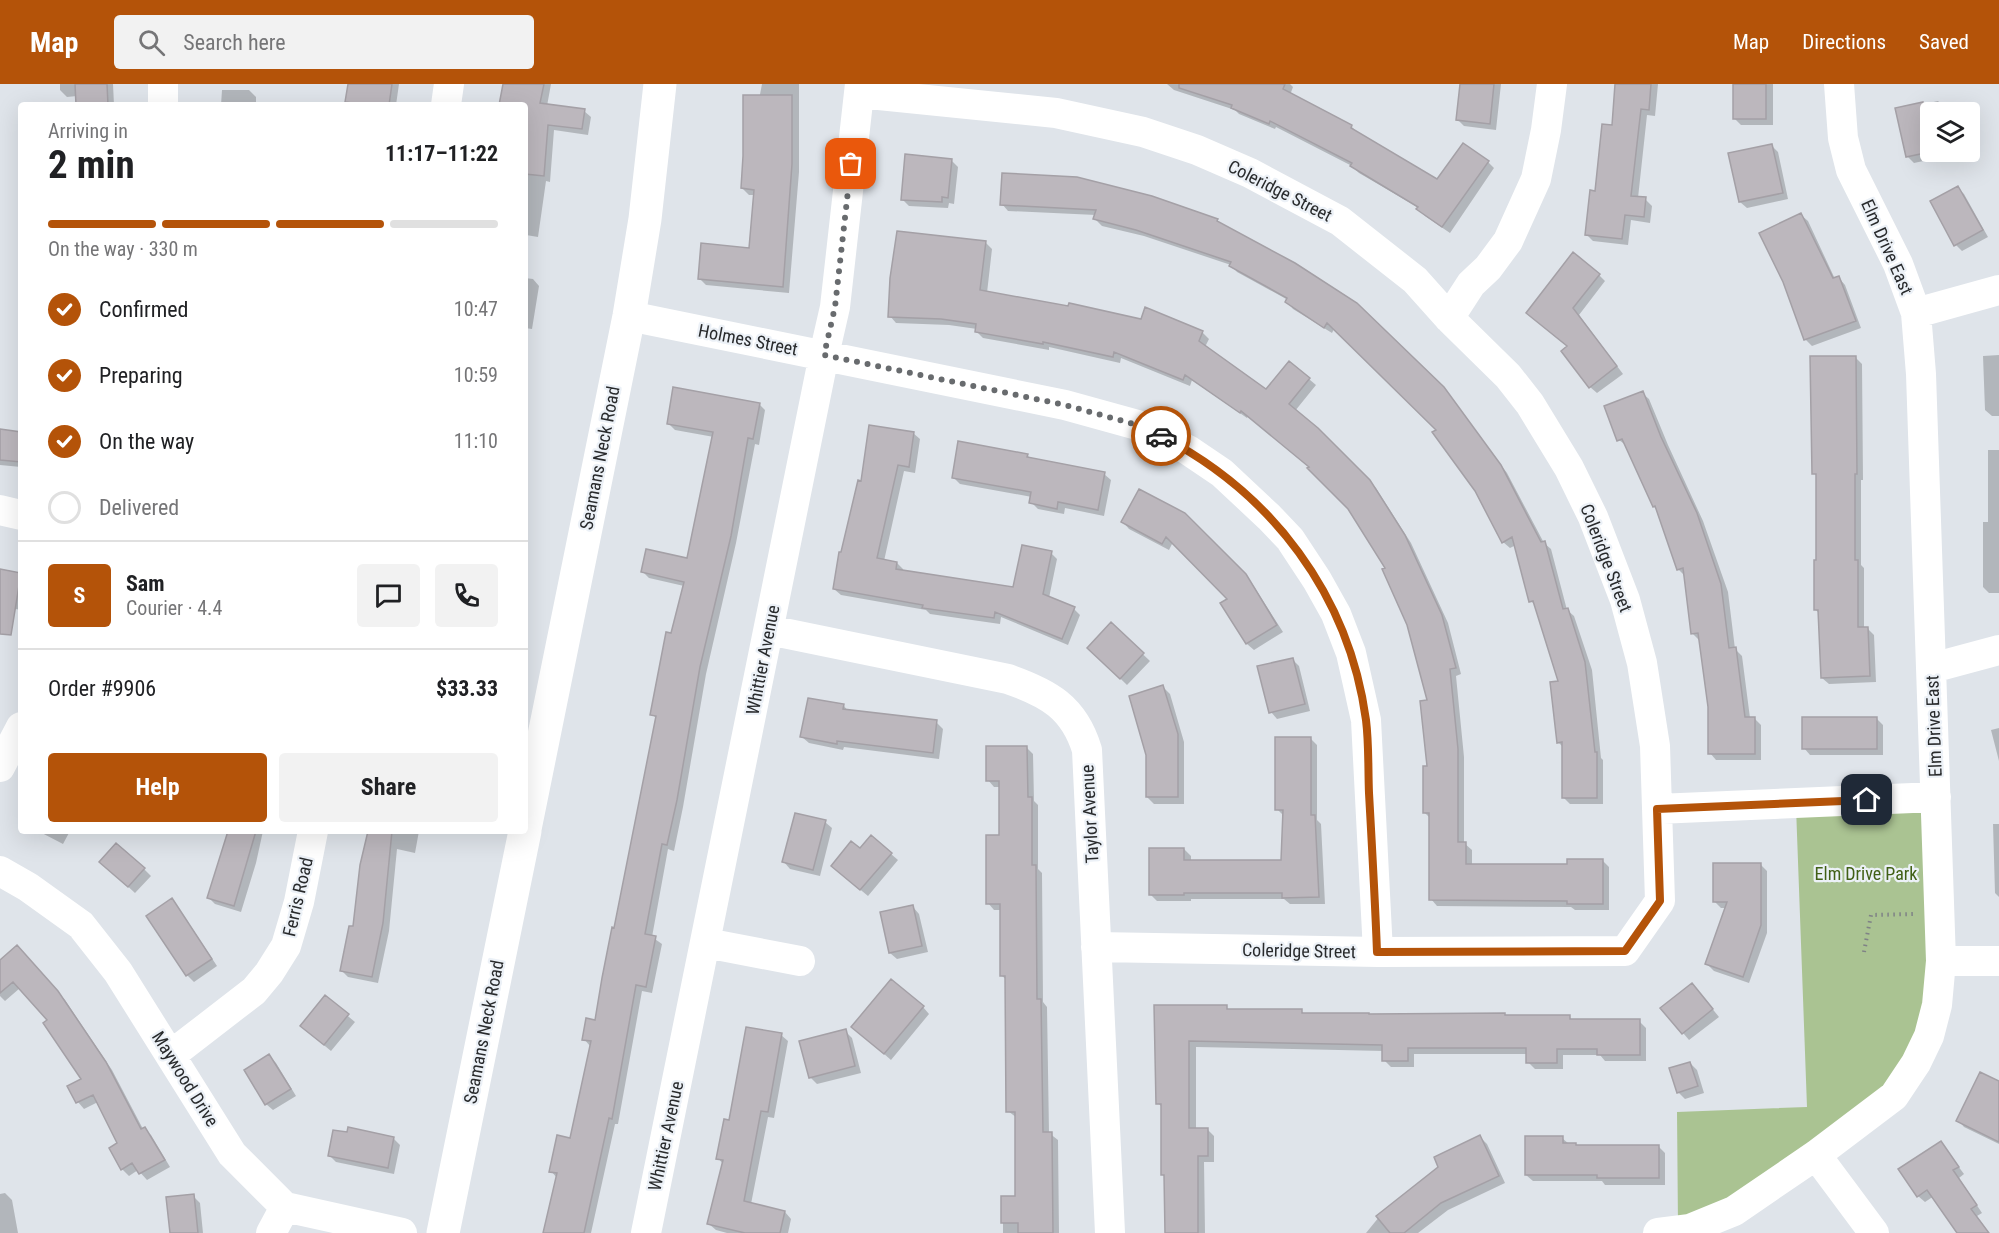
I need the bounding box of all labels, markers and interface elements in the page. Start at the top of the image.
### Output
search box [114,15,534,69]
text: Map [30,26,78,59]
icon: search [135,26,168,59]
text: Search here [183,30,286,55]
text: Map [1733,30,1769,54]
text: Directions [1802,30,1886,54]
text: Saved [1919,30,1969,54]
map controls [1920,102,1980,162]
button: layers [1920,102,1980,162]
text: Arriving in [48,119,128,143]
pin [825,138,876,189]
text: 11:17–11:22 [385,141,498,166]
text: 2 min [48,142,135,188]
icon: bag [834,147,867,180]
street label: Coleridge Street [1225,155,1336,226]
street label: Elm Drive East [1857,196,1918,298]
text: On the way · 330 m [48,237,198,261]
icon: check [48,293,81,326]
text: Confirmed [99,297,188,322]
text: 10:47 [454,297,498,321]
street label: Holmes Street [697,320,800,359]
icon: check [48,359,81,392]
text: Preparing [99,363,183,388]
text: 10:59 [454,363,498,387]
street label: Seamans Neck Road [575,384,624,532]
courier [1131,406,1191,466]
icon: car [1145,420,1178,453]
icon: check [48,425,81,458]
text: On the way [99,429,194,454]
text: 11:10 [454,429,498,453]
text: Delivered [99,495,179,520]
street label: Coleridge Street [1576,501,1637,615]
button: chat [357,564,420,627]
button: phone [435,564,498,627]
text: Sam [126,571,165,596]
text: S [74,583,85,608]
text: Courier · 4.4 [126,596,222,620]
street label: Whittier Avenue [742,603,783,716]
street label: Elm Drive East [1921,675,1946,777]
text: Order #9906 [48,676,156,701]
text: $33.33 [436,676,498,701]
button: Help [48,753,267,822]
button: Share [279,753,498,822]
street label: Taylor Avenue [1076,764,1103,864]
pin [1841,774,1892,825]
icon: home [1850,783,1883,816]
street label: Ferris Road [278,855,317,938]
park label: Elm Drive Park [1815,863,1917,884]
street label: Coleridge Street [1242,939,1356,962]
street label: Seamans Neck Road [459,958,508,1106]
street label: Maywood Drive [148,1027,223,1130]
street label: Whittier Avenue [644,1079,687,1192]

